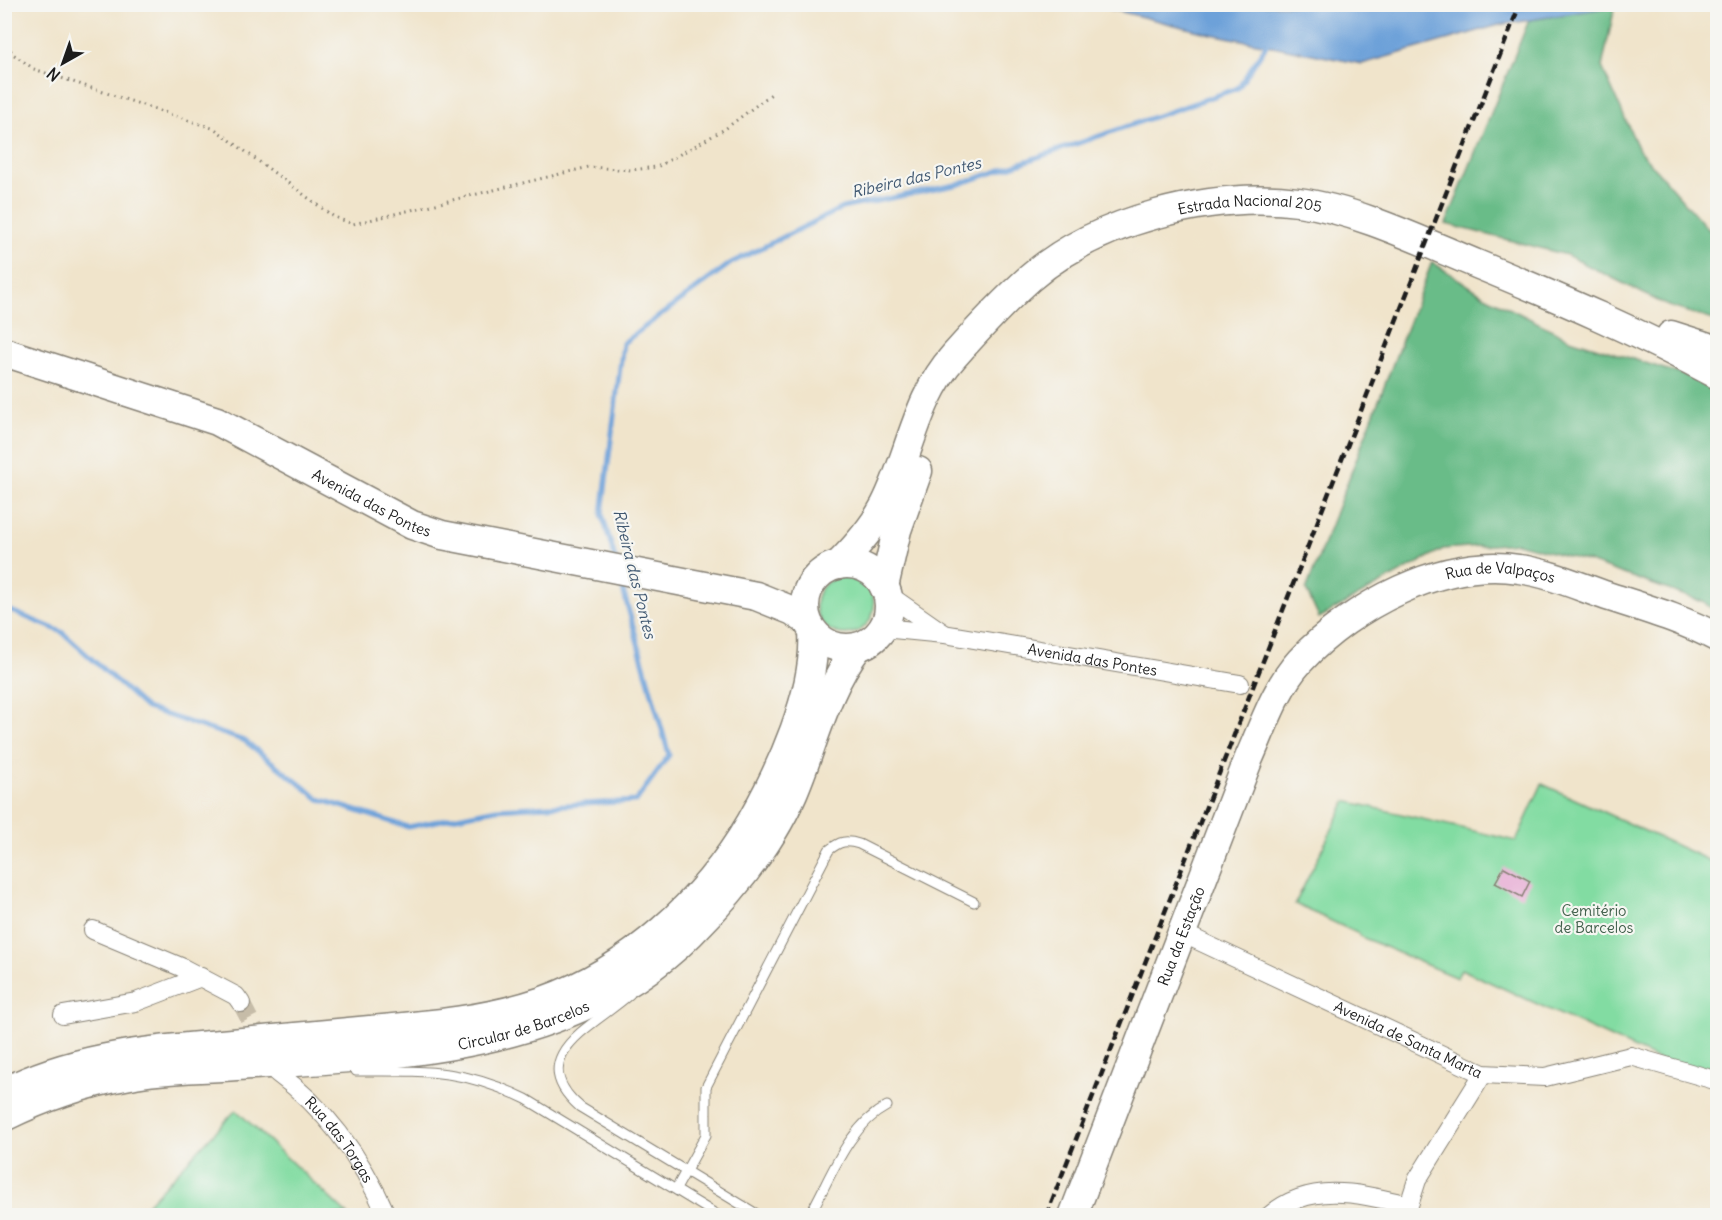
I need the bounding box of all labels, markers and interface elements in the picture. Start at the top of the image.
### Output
north arrow [33,33,93,93]
text: N [43,63,64,86]
water label: Ribeira das Pontes [849,152,983,202]
street label: Estrada Nacional 205 [1176,190,1324,218]
street label: Avenida das Pontes [309,464,434,540]
water label: Ribeira das Pontes [609,507,661,641]
street label: Rua de Valpaços [1443,558,1558,587]
street label: Avenida das Pontes [1026,639,1159,679]
street label: Rua da Estação [1153,884,1208,988]
park label: Cemitério de Barcelos [1555,901,1634,937]
street label: Circular de Barcelos [456,996,592,1053]
street label: Avenida de Santa Marta [1331,996,1486,1082]
street label: Rua das Torgas [301,1092,378,1186]

